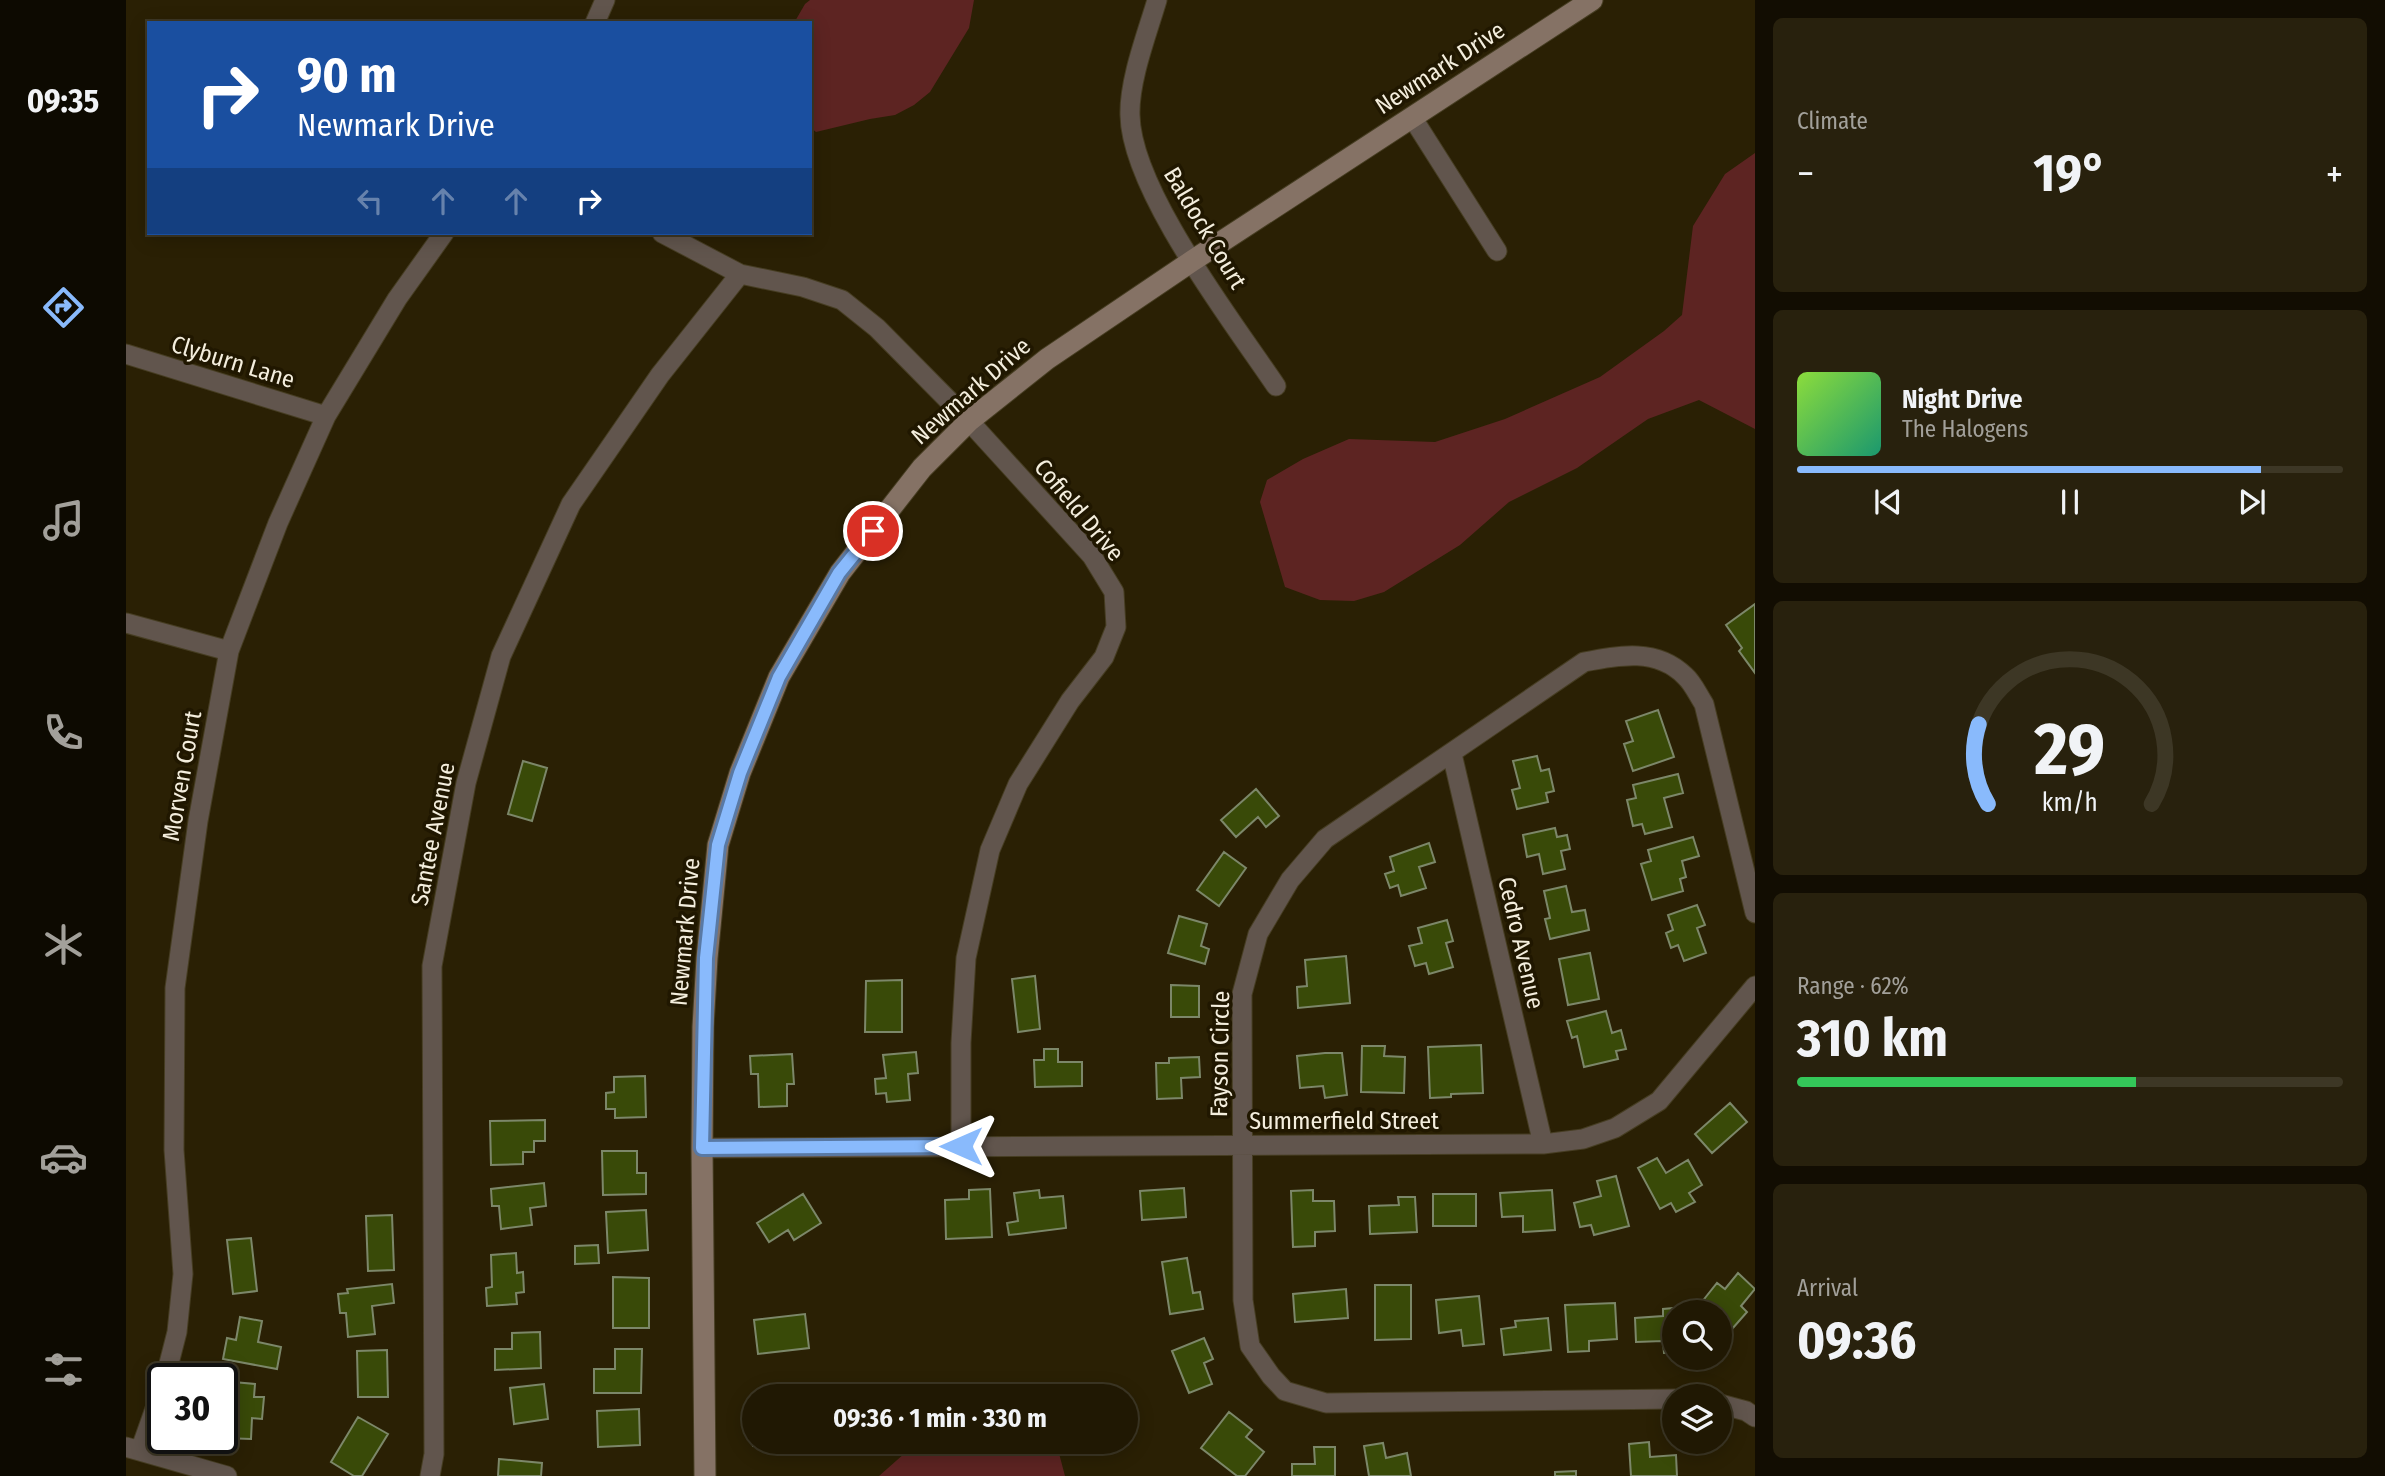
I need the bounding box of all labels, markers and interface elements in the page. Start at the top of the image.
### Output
street label: Newmark Drive [1370,16,1510,120]
text: 90 m [297,46,397,105]
icon: right [182,49,273,140]
text: 09:35 [27,82,99,120]
text: Newmark Drive [297,106,495,144]
text: Climate [1797,107,1868,135]
text: 19° [2033,142,2107,205]
text: − [1797,151,1814,197]
text: + [2326,151,2343,197]
street label: Baldock Court [1158,162,1252,294]
icon: left [351,182,389,220]
icon: ahead [424,182,462,220]
icon: ahead [497,182,535,220]
icon: right [570,182,608,220]
icon: directions [39,283,88,332]
street label: Clyburn Lane [168,330,298,394]
street label: Newmark Drive [906,332,1036,450]
text: Night Drive [1902,384,2022,415]
text: The Halogens [1902,415,2028,443]
street label: Cofield Drive [1028,453,1130,567]
icon: previous [1869,483,1907,521]
icon: pause [2051,483,2089,521]
icon: next [2233,483,2271,521]
icon: music [39,496,88,545]
pin [843,501,903,561]
icon: arrive [854,512,892,550]
text: 29 [2034,706,2105,793]
icon: phone [39,708,88,757]
street label: Morven Court [157,708,207,843]
street label: Santee Avenue [405,760,461,908]
text: km/h [2042,788,2098,818]
street label: Newmark Drive [665,857,705,1007]
street label: Cedro Avenue [1492,874,1550,1012]
icon: climate [39,920,88,969]
text: Range · 62% [1797,972,1909,1000]
street label: Fayson Circle [1205,991,1235,1117]
text: 310 km [1797,1007,1948,1070]
street label: Summerfield Street [1249,1107,1439,1135]
position arrow [924,1109,998,1183]
icon: car [39,1133,88,1182]
text: Arrival [1797,1274,1858,1302]
map controls [1662,1300,1732,1454]
button: search [1662,1300,1732,1370]
text: 09:36 [1797,1309,1916,1372]
icon: filters [39,1345,88,1394]
speed limit sign: 30 [147,1363,238,1454]
button: layers [1662,1384,1732,1454]
text: 09:36 · 1 min · 330 m [833,1403,1047,1434]

